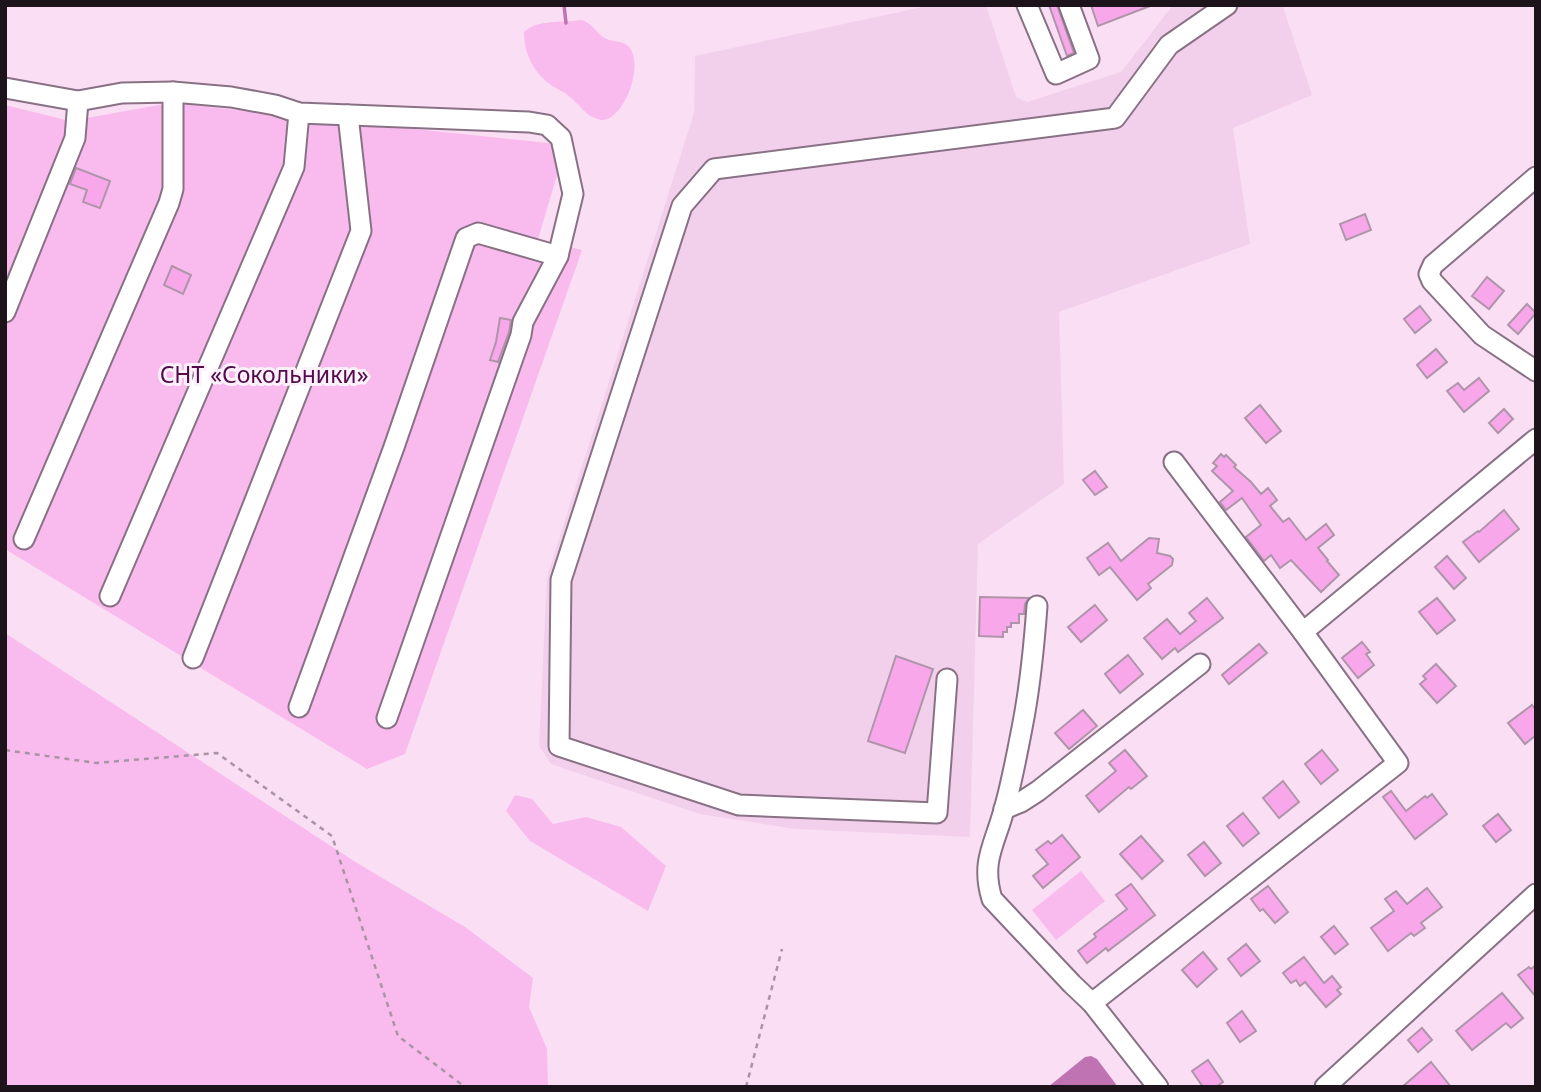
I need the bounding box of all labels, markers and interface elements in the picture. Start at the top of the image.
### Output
park label: СНТ «Сокольники» [160,358,368,390]

